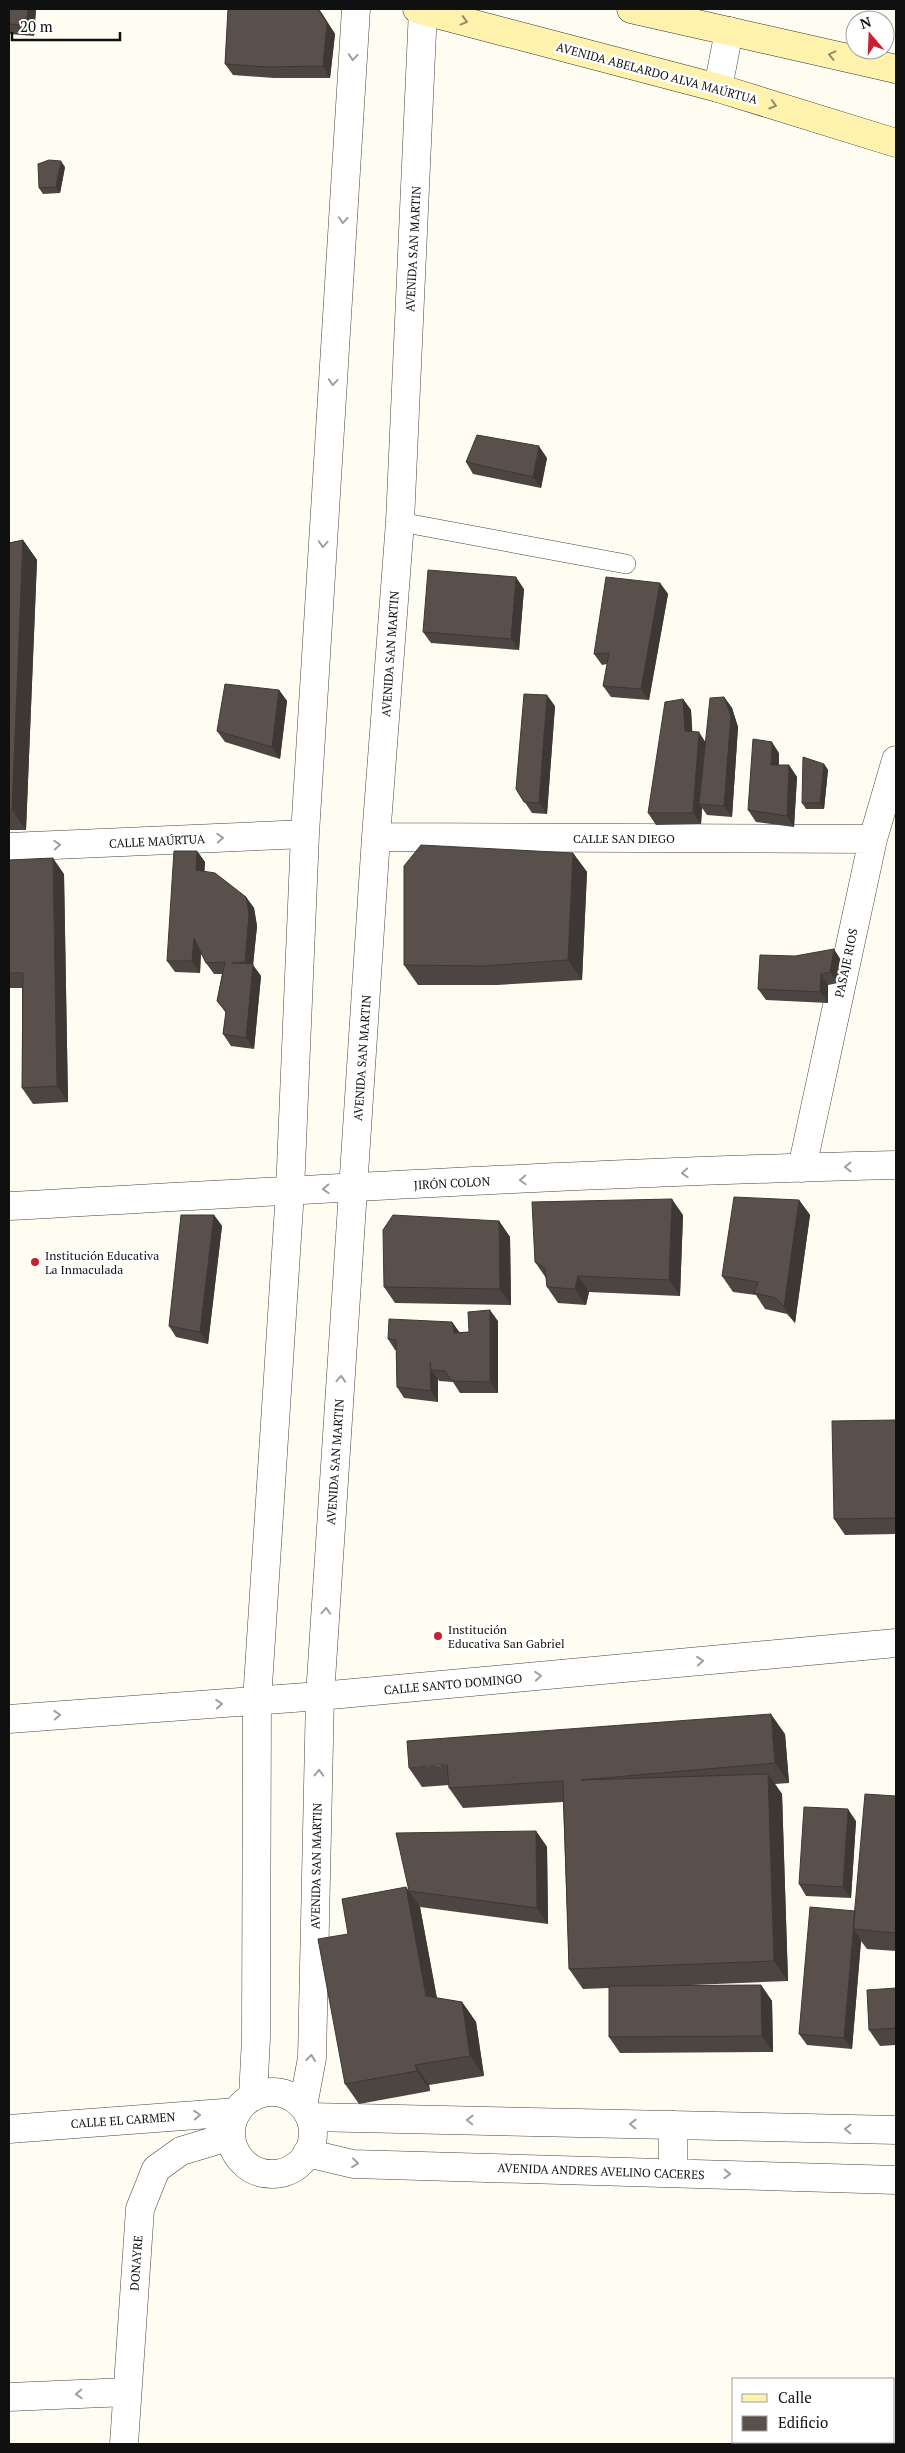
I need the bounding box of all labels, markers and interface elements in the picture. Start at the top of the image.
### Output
scale bar [12,10,120,42]
north arrow [845,10,895,60]
text: N [857,11,874,33]
one-way arrow [459,15,467,25]
text: 20 m [20,16,53,36]
street label: AVENIDA ABELARDO ALVA MAÚRTUA [555,39,760,107]
one-way arrow [827,50,836,61]
one-way arrow [348,54,359,62]
one-way arrow [768,99,776,109]
street label: AVENIDA SAN MARTIN [402,185,424,312]
one-way arrow [338,216,349,224]
one-way arrow [328,378,339,386]
one-way arrow [318,540,329,548]
street label: AVENIDA SAN MARTIN [378,590,402,718]
street label: CALLE MAÚRTUA [109,831,206,851]
street label: CALLE SAN DIEGO [573,831,675,846]
one-way arrow [216,833,224,843]
one-way arrow [54,840,62,851]
street label: PASAJE RIOS [831,927,861,999]
street label: AVENIDA SAN MARTIN [350,994,374,1122]
one-way arrow [843,1161,851,1172]
one-way arrow [681,1167,689,1178]
street label: JIRÓN COLON [413,1173,491,1192]
one-way arrow [519,1175,526,1185]
one-way arrow [321,1184,329,1195]
place label: Institución Educativa La Inmaculada [45,1248,159,1277]
marker: Institución Educativa La Inmaculada [29,1256,41,1268]
one-way arrow [335,1375,346,1383]
street label: AVENIDA SAN MARTIN [323,1398,347,1526]
one-way arrow [320,1607,331,1615]
place label: Institución Educativa San Gabriel [448,1622,565,1651]
marker: Institución Educativa San Gabriel [432,1630,444,1642]
one-way arrow [696,1656,704,1667]
street label: CALLE SANTO DOMINGO [383,1670,523,1698]
one-way arrow [535,1671,543,1682]
one-way arrow [216,1698,224,1709]
one-way arrow [54,1710,62,1721]
one-way arrow [313,1769,324,1777]
street label: AVENIDA SAN MARTIN [307,1803,325,1929]
one-way arrow [306,2054,317,2062]
street label: CALLE EL CARMEN [70,2109,176,2131]
one-way arrow [193,2109,201,2120]
one-way arrow [466,2115,474,2126]
one-way arrow [628,2119,636,2129]
one-way arrow [843,2124,851,2134]
one-way arrow [351,2157,359,2168]
street label: AVENIDA ANDRES AVELINO CACERES [497,2160,705,2182]
one-way arrow [724,2169,732,2180]
street label: DONAYRE [127,2235,145,2291]
legend [732,2378,895,2443]
text: Calle [778,2387,812,2407]
one-way arrow [74,2389,82,2400]
text: Edificio [778,2412,828,2432]

